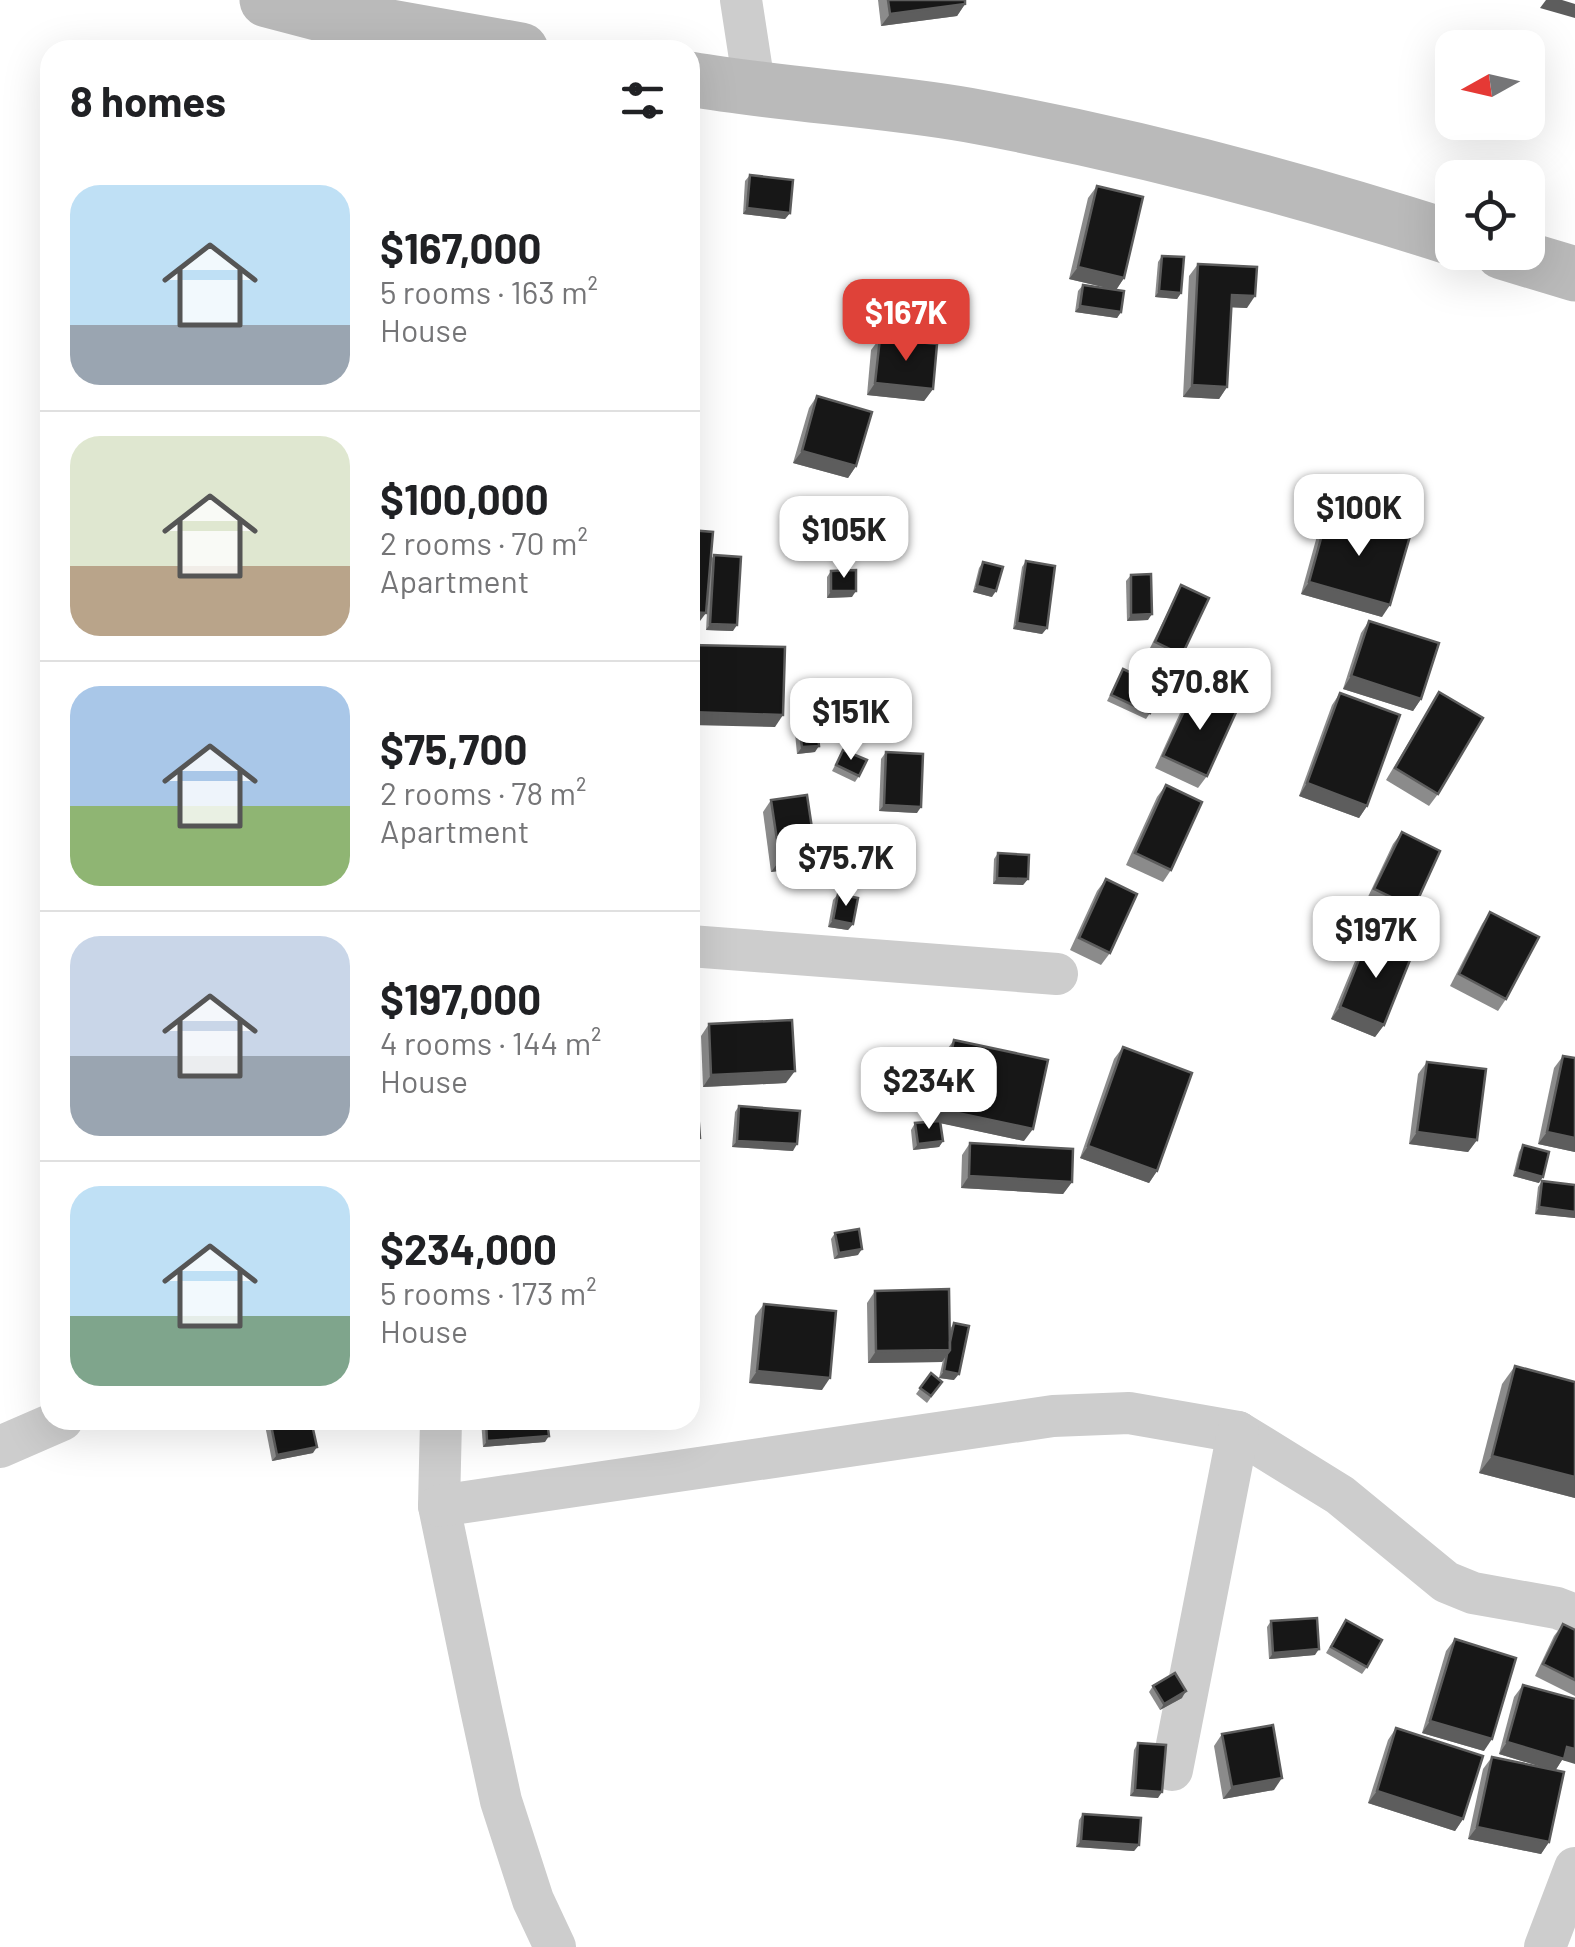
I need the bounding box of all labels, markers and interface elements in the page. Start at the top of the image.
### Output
north arrow [1435,30,1545,140]
map controls [1435,30,1545,270]
icon: filters [615,73,670,128]
text: 8 homes [70,75,226,125]
button: locate [1435,160,1545,270]
text: $167,000 [380,222,541,272]
icon: home [150,225,270,345]
text: 5 rooms · 163 m² [380,272,598,310]
pin: $167K [836,279,976,364]
text: $167K [865,292,947,330]
text: House [380,310,468,348]
text: $100,000 [380,473,549,523]
pin: $100K [1289,474,1429,559]
icon: home [150,476,270,596]
text: $100K [1316,487,1402,525]
pin: $105K [774,496,914,581]
text: $105K [801,509,887,547]
text: 2 rooms · 70 m² [380,523,588,561]
text: Apartment [380,561,529,599]
pin: $70.8K [1119,648,1281,733]
text: $70.8K [1151,661,1249,699]
pin: $151K [781,678,921,763]
text: $151K [812,691,890,729]
text: $75,700 [380,723,527,773]
icon: home [150,726,270,846]
text: 2 rooms · 78 m² [380,773,586,811]
text: Apartment [380,811,529,849]
pin: $75.7K [765,824,927,909]
text: $75.7K [798,837,894,875]
pin: $197K [1306,896,1446,981]
text: $197K [1335,909,1417,947]
text: $197,000 [380,973,541,1023]
icon: home [150,976,270,1096]
text: 4 rooms · 144 m² [380,1023,602,1061]
pin: $234K [859,1047,999,1132]
text: $234K [883,1060,975,1098]
text: House [380,1061,468,1099]
text: $234,000 [380,1223,557,1273]
icon: home [150,1226,270,1346]
text: 5 rooms · 173 m² [380,1273,597,1311]
text: House [380,1311,468,1349]

